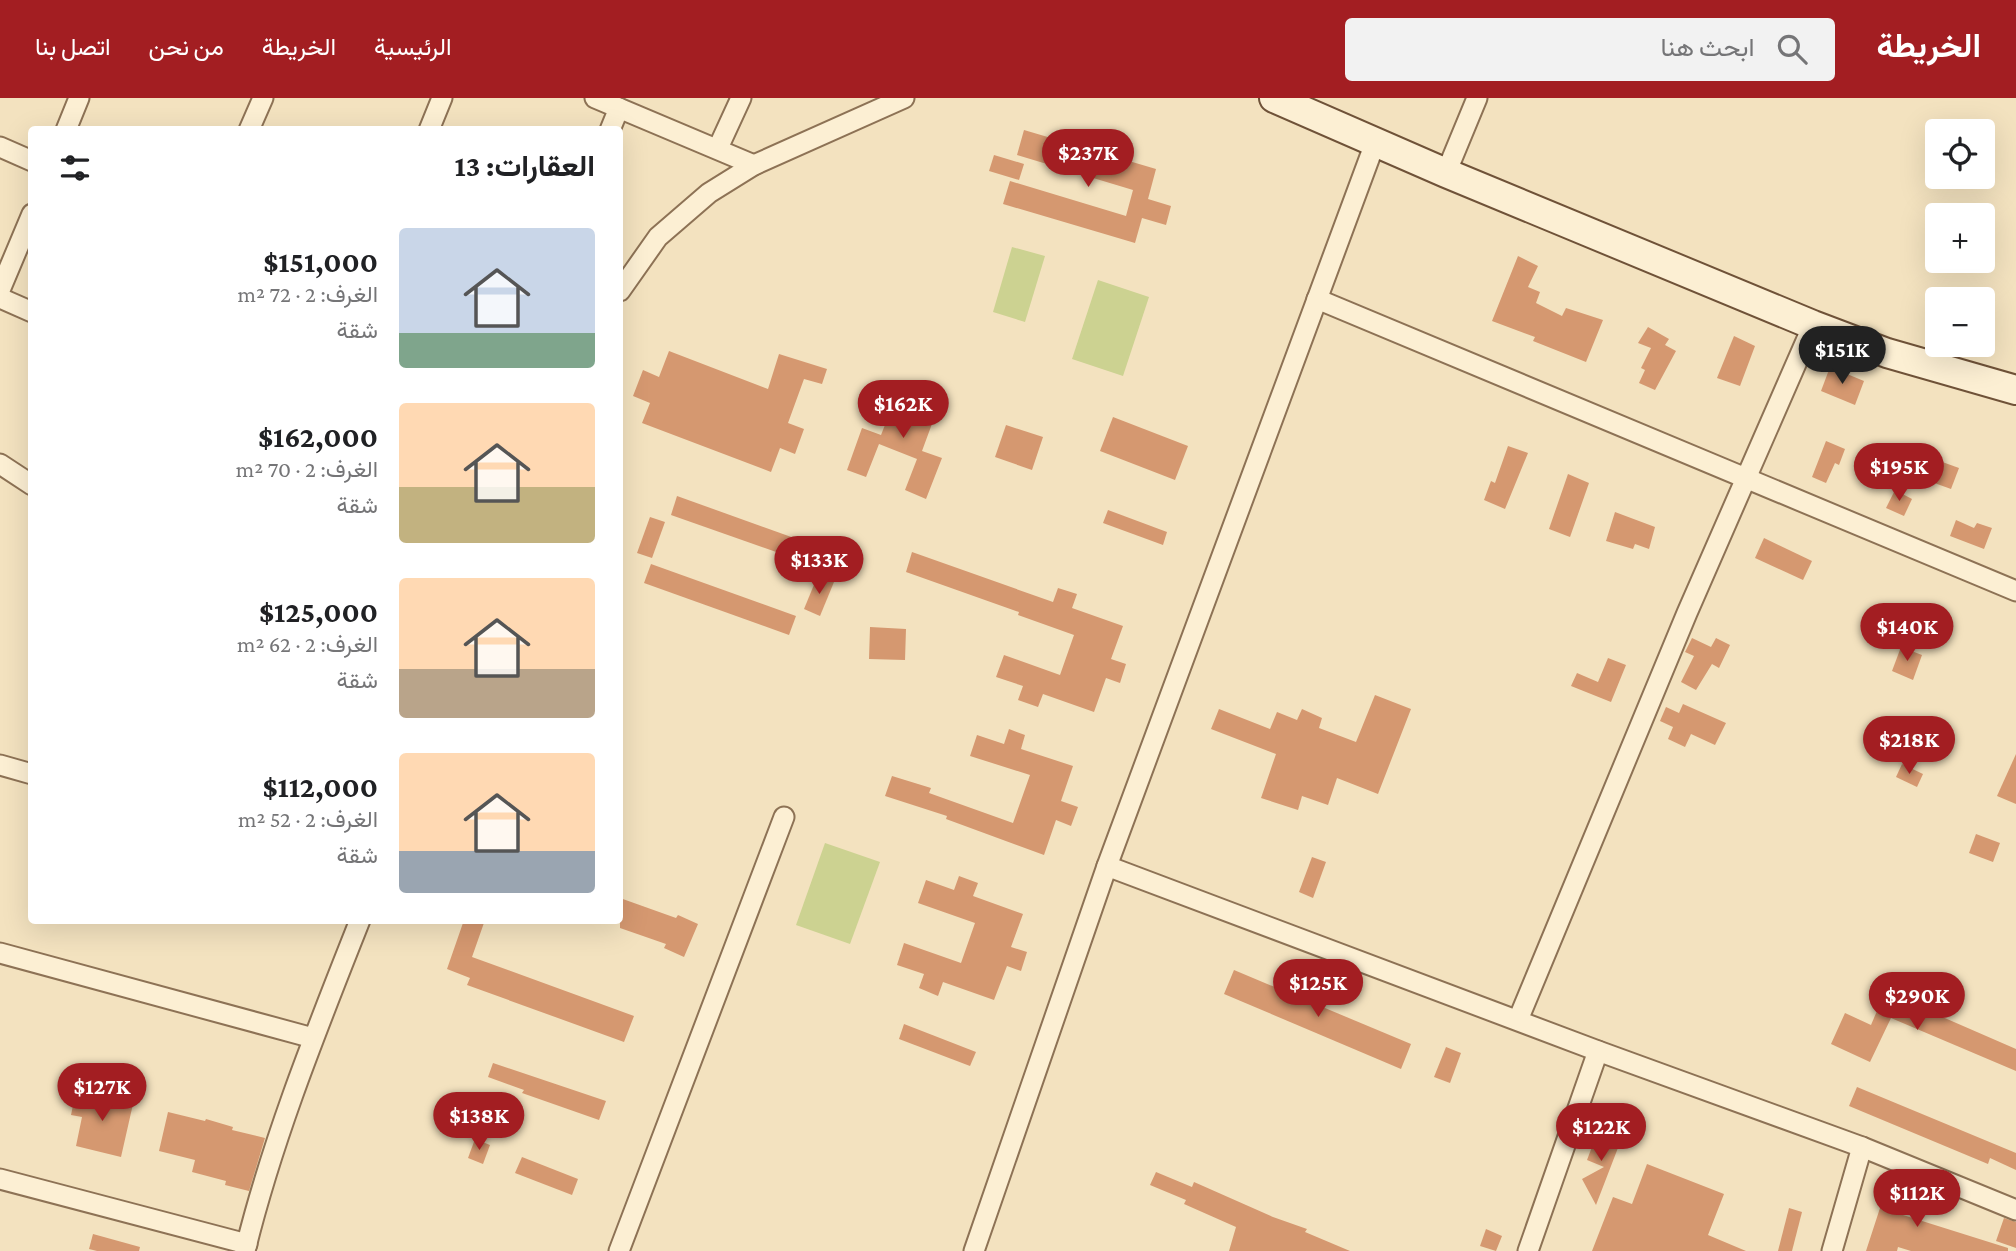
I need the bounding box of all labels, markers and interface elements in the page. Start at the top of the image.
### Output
search box [1345,18,1835,81]
text: الخريطة [1877,27,1981,64]
icon: search [1773,30,1811,68]
text: اتصل بنا [35,33,111,60]
text: من نحن [149,33,224,60]
text: الخريطة [262,33,336,60]
text: الرئيسية [374,33,452,60]
text: ابحث هنا [1660,33,1755,62]
map controls [1925,119,1995,357]
button: locate [1925,119,1995,189]
pin: $237K [1039,130,1137,189]
text: $237K [1058,139,1118,165]
icon: filters [56,149,94,187]
text: العقارات: 13 [454,149,595,182]
button: + [1925,203,1995,273]
text: $151,000 [263,245,378,278]
icon: home [455,256,539,340]
text: الغرف: 2 · 72 m² [238,281,378,307]
button: − [1925,287,1995,357]
text: شقة [336,317,378,343]
pin: $151K [1793,327,1891,386]
text: $151K [1815,336,1869,362]
pin: $162K [854,380,952,440]
text: $162K [874,390,932,416]
text: $162,000 [258,420,378,453]
icon: home [455,431,539,515]
pin: $195K [1850,444,1948,503]
text: $195K [1870,453,1928,479]
text: الغرف: 2 · 70 m² [236,456,378,482]
text: شقة [336,492,378,518]
pin: $133K [770,536,868,596]
text: $133K [790,546,848,572]
text: $125,000 [259,595,378,628]
pin: $140K [1858,603,1956,663]
icon: home [455,606,539,690]
text: $140K [1876,613,1938,639]
text: الغرف: 2 · 62 m² [237,631,378,657]
text: شقة [336,667,378,693]
pin: $218K [1860,716,1958,776]
text: $218K [1879,726,1939,752]
text: $112,000 [262,770,378,803]
icon: home [455,781,539,865]
text: الغرف: 2 · 52 m² [238,806,378,832]
text: شقة [336,842,378,868]
pin: $125K [1269,960,1367,1019]
text: $125K [1289,969,1347,995]
pin: $290K [1868,972,1966,1032]
text: $290K [1885,982,1949,1008]
pin: $127K [53,1063,151,1123]
text: $127K [73,1073,131,1099]
pin: $138K [430,1093,528,1152]
text: $138K [449,1102,509,1128]
pin: $122K [1552,1104,1650,1163]
text: $122K [1572,1113,1630,1139]
pin: $112K [1868,1170,1966,1229]
text: $112K [1889,1179,1945,1205]

